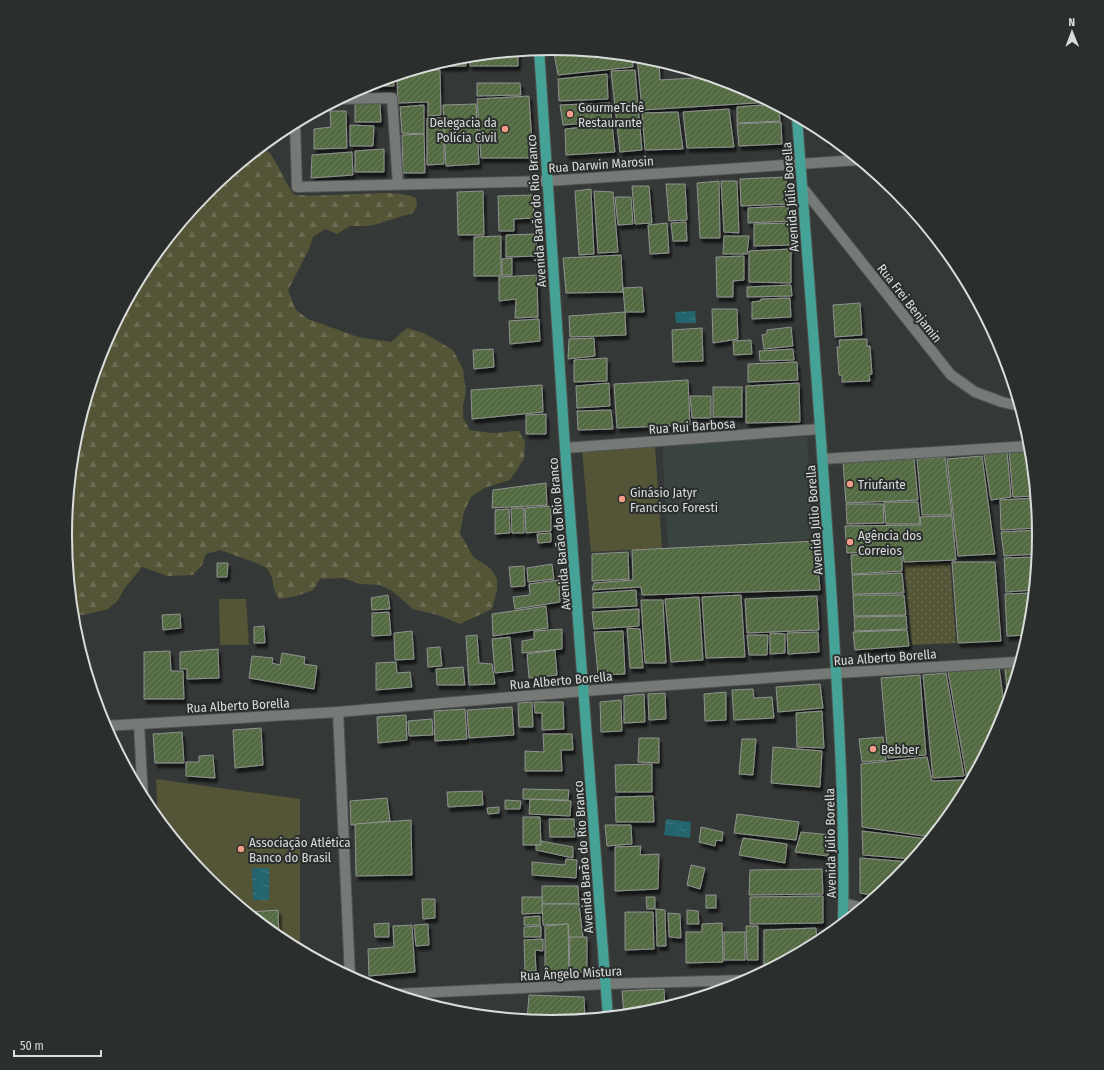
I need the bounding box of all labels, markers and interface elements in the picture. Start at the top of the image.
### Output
north arrow [1052,12,1092,52]
text: N [1068,16,1075,29]
place label: GourmeTchê Restaurante [578,100,644,130]
marker: GourmeTchê Restaurante [565,109,575,119]
place label: Delegacia da Polícia Civil [429,115,498,145]
marker: Delegacia da Polícia Civil [500,124,510,134]
street label: Avenida Barão do Rio Branco [524,134,549,288]
street label: Avenida Júlio Borella [779,141,802,252]
street label: Rua Darwin Marosin [548,153,654,176]
street label: Rua Frei Benjamin [874,261,945,346]
street label: Rua Rui Barbosa [648,416,736,437]
street label: Avenida Barão do Rio Branco [545,457,574,611]
street label: Avenida Júlio Borella [803,464,826,575]
place label: Triufante [858,477,906,492]
marker: Triufante [845,479,855,489]
place label: Ginásio Jatyr Francisco Foresti [630,485,718,515]
marker: Ginásio Jatyr Francisco Foresti [617,494,627,504]
place label: Agência dos Correios [858,528,922,558]
marker: Agência dos Correios [845,537,855,547]
street label: Rua Alberto Borella [833,646,937,669]
street label: Rua Alberto Borella [509,669,613,692]
street label: Rua Alberto Borella [186,695,290,716]
place label: Bebber [881,742,920,757]
marker: Bebber [868,744,878,754]
street label: Avenida Barão do Rio Branco [571,780,596,934]
street label: Avenida Júlio Borella [822,788,839,898]
place label: Associação Atlética Banco do Brasil [249,835,351,865]
marker: Associação Atlética Banco do Brasil [236,844,246,854]
street label: Rua Ângelo Mistura [520,963,622,984]
scale bar [14,1032,101,1058]
text: 50 m [20,1039,44,1053]

